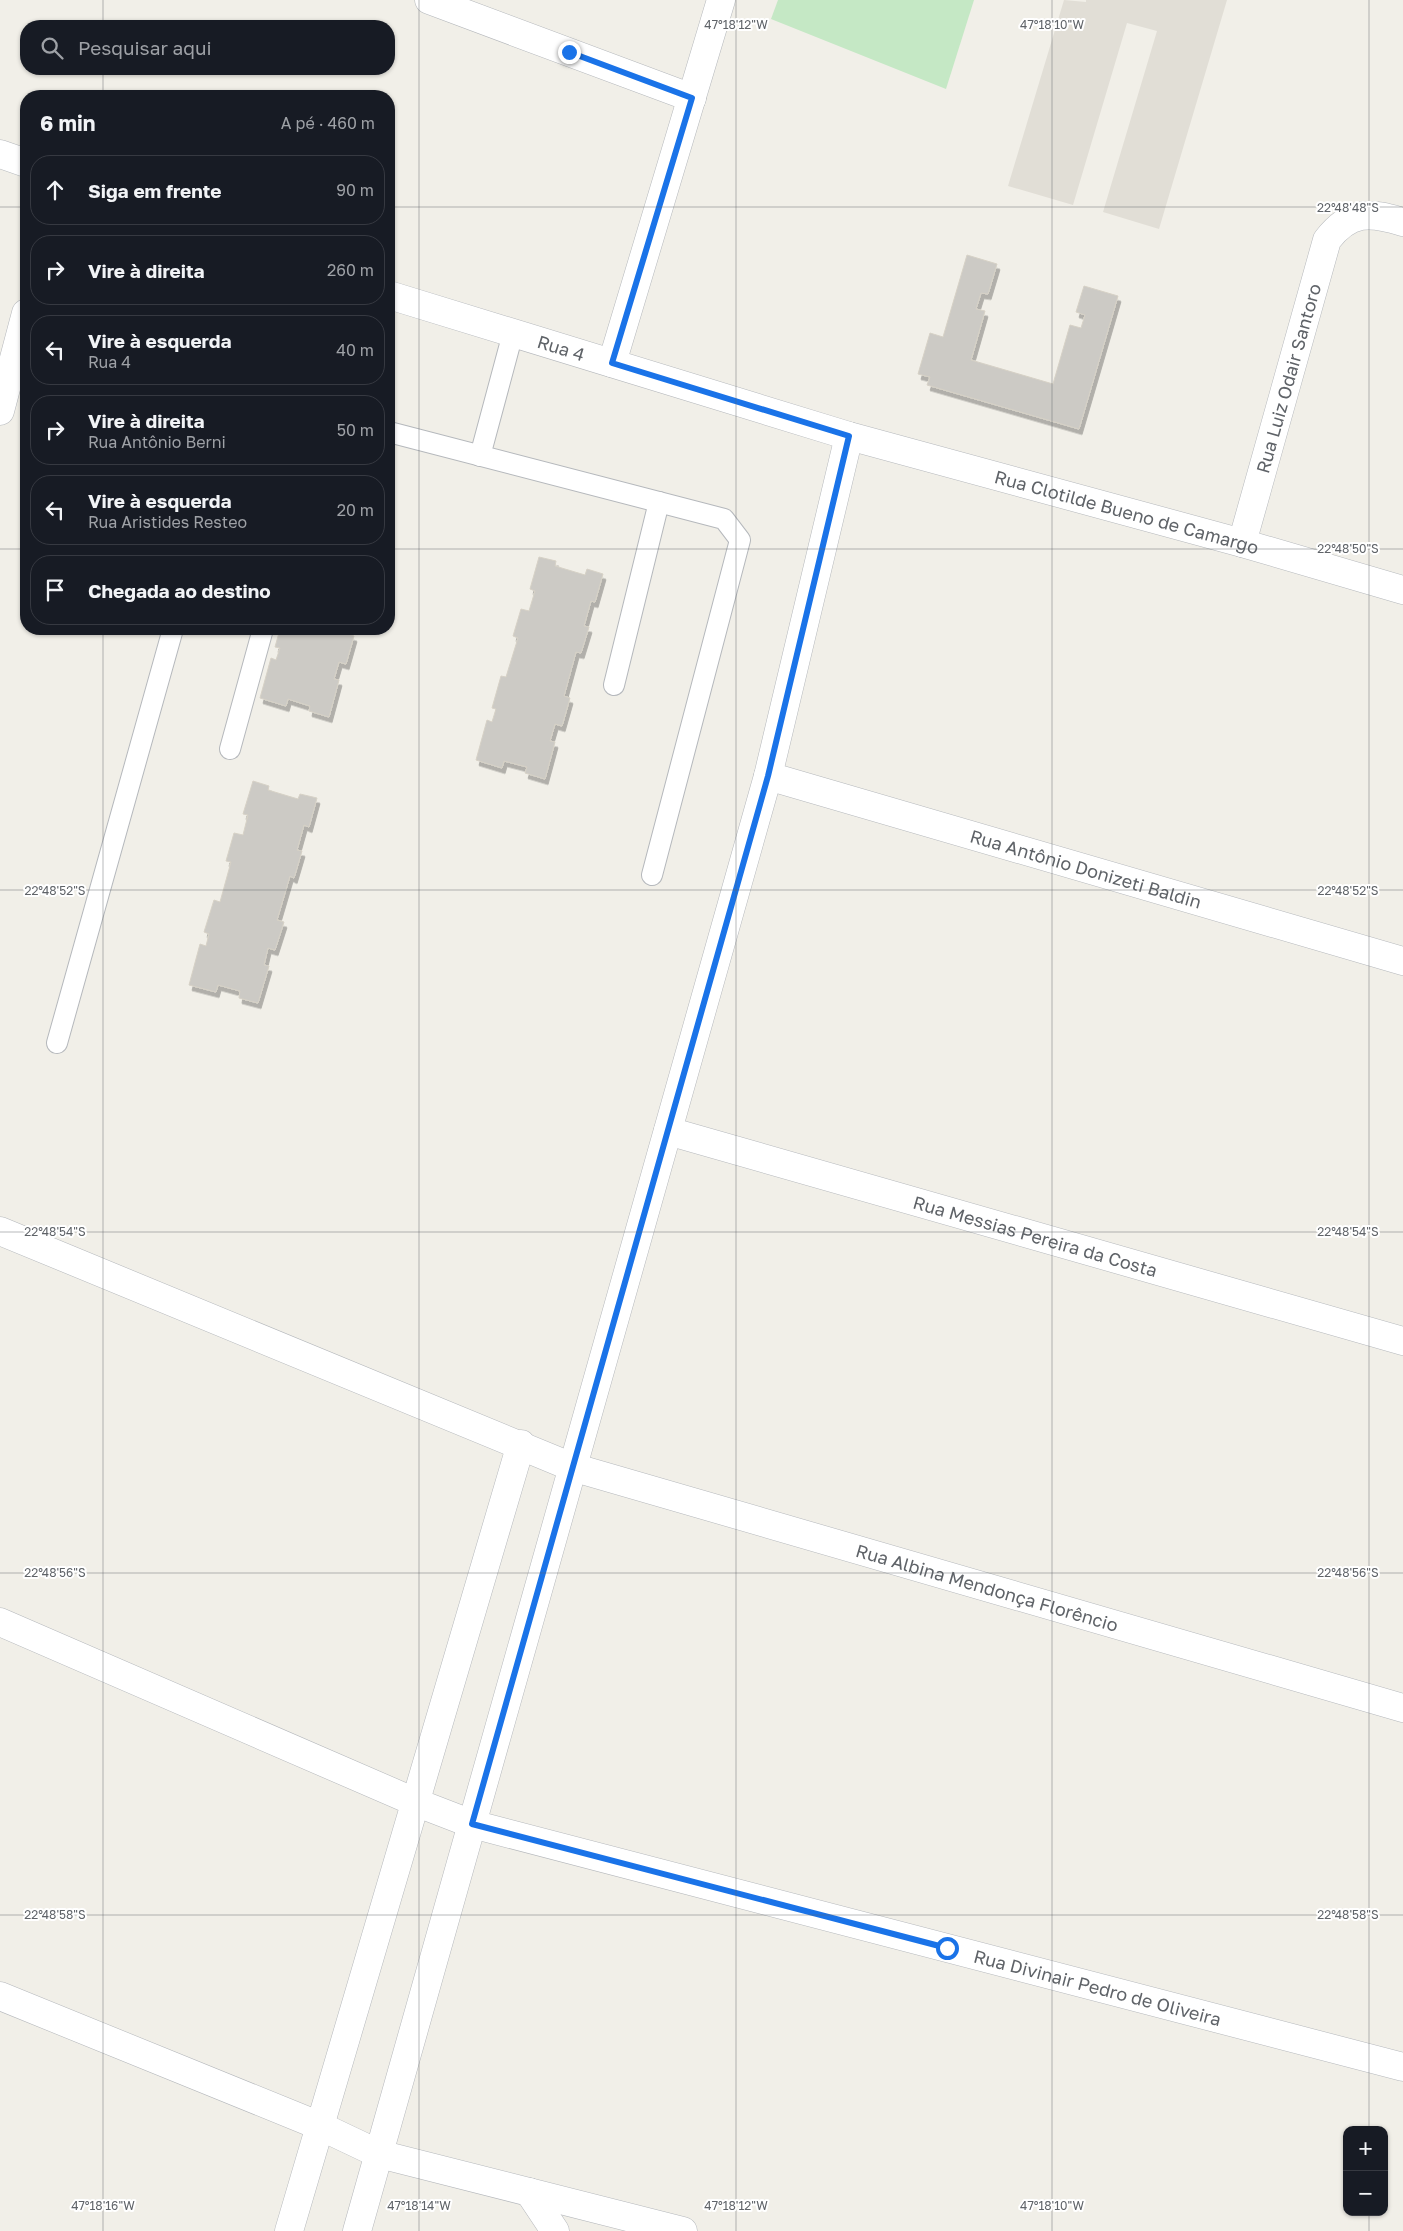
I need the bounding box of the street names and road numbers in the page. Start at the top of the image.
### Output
street label: Rua Luiz Odair Santoro [1251,281,1325,476]
street label: Rua 4 [535,330,587,365]
street label: Rua Clotilde Bueno de Camargo [992,465,1261,558]
street label: Rua Antônio Donizeti Baldin [968,824,1204,913]
street label: Rua Messias Pereira da Costa [911,1191,1160,1281]
street label: Rua Albina Mendonça Florêncio [853,1539,1121,1636]
street label: Rua Divinair Pedro de Oliveira [972,1944,1224,2030]

